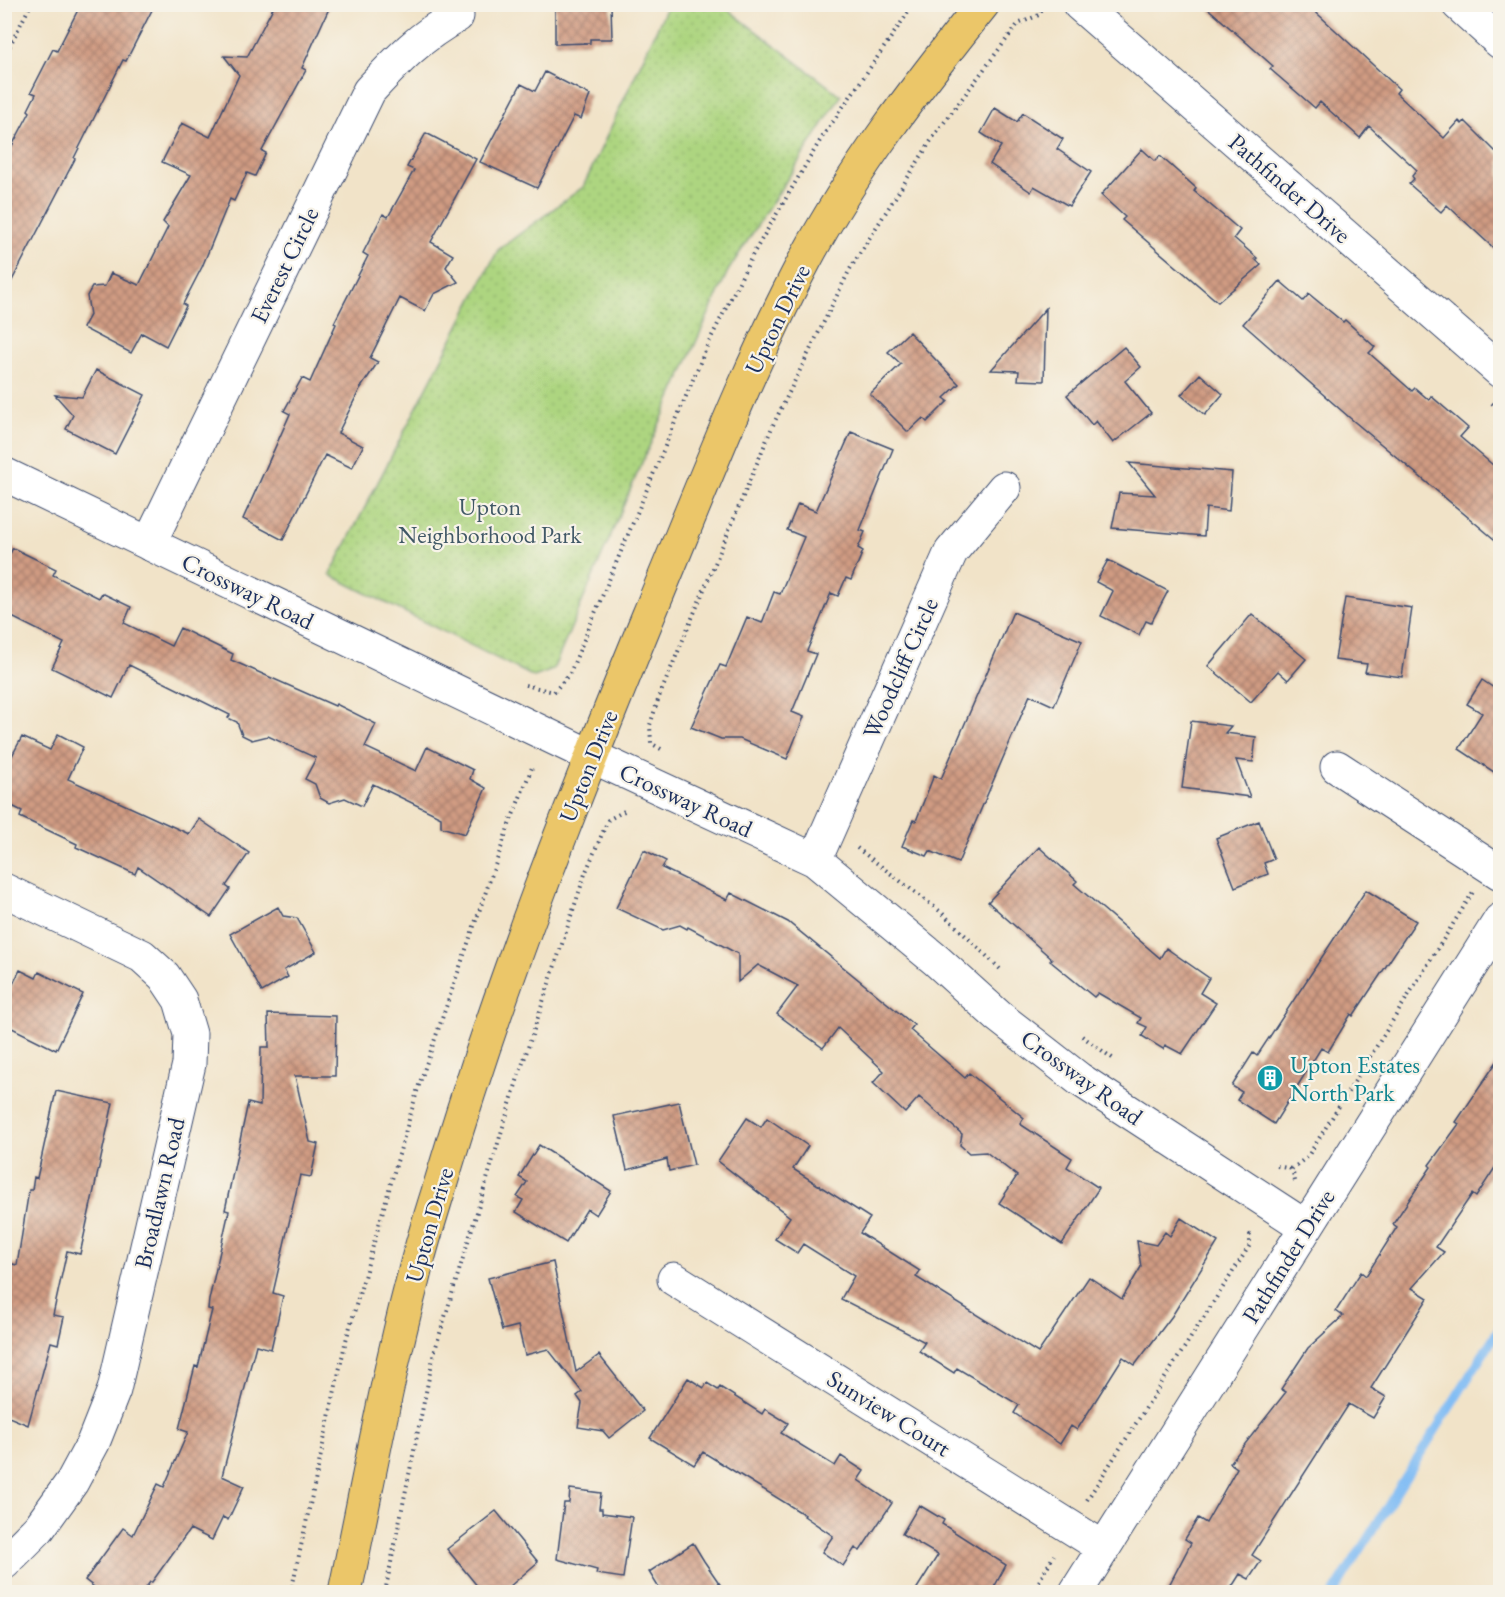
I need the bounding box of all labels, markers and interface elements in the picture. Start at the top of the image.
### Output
street label: Pathfinder Drive [1222,126,1358,250]
street label: Everest Circle [243,202,325,328]
street label: Upton Drive [737,259,817,379]
park label: Upton Neighborhood Park [398,491,582,550]
street label: Crossway Road [177,546,320,637]
street label: Woodcliff Circle [855,593,945,743]
street label: Upton Drive [551,705,625,827]
street label: Crossway Road [614,756,758,845]
street label: Crossway Road [1015,1022,1150,1132]
place label: Upton Estates North Park [1290,1049,1420,1108]
building icon: Upton Estates North Park [1255,1063,1285,1093]
street label: Broadlawn Road [127,1114,192,1272]
street label: Upton Drive [398,1164,460,1286]
street label: Pathfinder Drive [1235,1183,1341,1329]
street label: Sunview Court [821,1363,957,1463]

